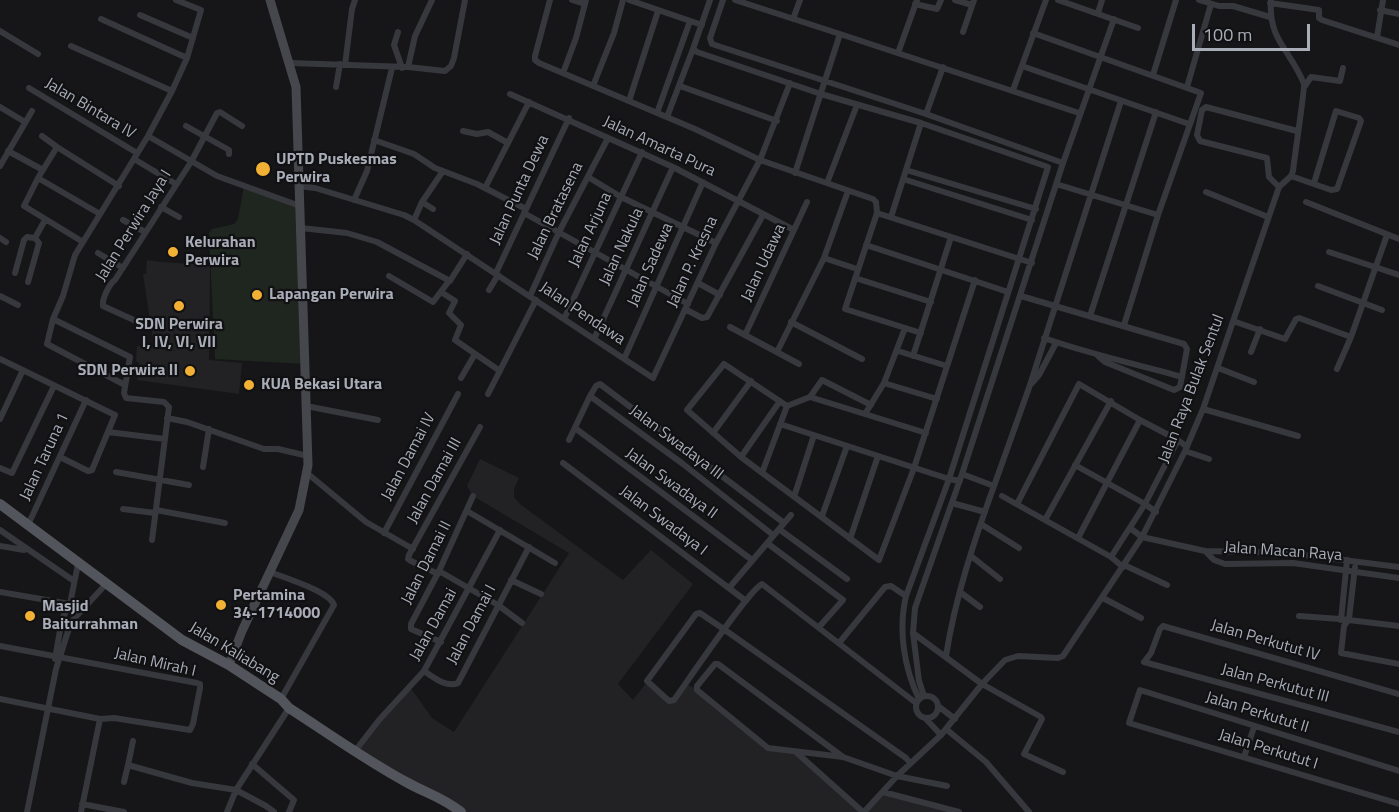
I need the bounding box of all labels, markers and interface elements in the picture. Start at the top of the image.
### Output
scale bar [1195,12,1314,50]
text: 100 m [1203,21,1252,48]
street label: Jalan Bintara IV [41,74,139,144]
street label: Jalan Amarta Pura [600,113,718,181]
street label: Jalan Punta Dewa [486,132,554,248]
place label: UPTD Puskesmas Perwira [276,150,397,188]
street label: Jalan Bratasena [524,159,588,263]
marker: UPTD Puskesmas Perwira [254,160,272,178]
street label: Jalan Perwira Jaya I [92,167,176,285]
street label: Jalan Arjuna [565,190,617,270]
street label: Jalan Nakula [596,205,648,289]
street label: Jalan P. Kresna [664,213,722,311]
street label: Jalan Sadewa [624,220,678,310]
street label: Jalan Udawa [738,221,790,305]
place label: Kelurahan Perwira [185,233,256,271]
marker: Kelurahan Perwira [166,245,180,259]
street label: Jalan Pendawa [536,278,628,350]
place label: Lapangan Perwira [269,285,394,305]
marker: Lapangan Perwira [250,288,264,302]
marker: SDN Perwira I, IV, VI, VII [172,299,186,313]
street label: Jalan Raya Bulak Sentul [1155,312,1229,466]
place label: SDN Perwira I, IV, VI, VII [135,315,223,353]
place label: SDN Perwira II [78,361,178,381]
marker: SDN Perwira II [183,364,197,378]
place label: KUA Bekasi Utara [261,375,382,395]
marker: KUA Bekasi Utara [242,378,256,392]
street label: Jalan Swadaya III [625,401,727,485]
street label: Jalan Taruna 1 [16,410,74,504]
street label: Jalan Damai IV [378,410,440,504]
street label: Jalan Damai III [404,435,466,527]
street label: Jalan Swadaya II [621,444,721,524]
street label: Jalan Swadaya I [615,482,711,560]
street label: Jalan Damai II [398,518,456,608]
street label: Jalan Macan Raya [1223,538,1343,566]
street label: Jalan Damai I [443,582,501,668]
street label: Jalan Damai [406,585,462,665]
place label: Pertamina 34-1714000 [233,586,320,624]
place label: Masjid Baiturrahman [42,597,138,635]
marker: Pertamina 34-1714000 [214,598,228,612]
marker: Masjid Baiturrahman [23,609,37,623]
street label: Jalan Perkutut IV [1208,616,1322,666]
street label: Jalan Kaliabang [185,618,283,688]
street label: Jalan Mirah I [112,644,198,682]
street label: Jalan Perkutut III [1219,660,1331,708]
street label: Jalan Perkutut II [1203,688,1311,738]
street label: Jalan Perkutut I [1216,726,1320,774]

